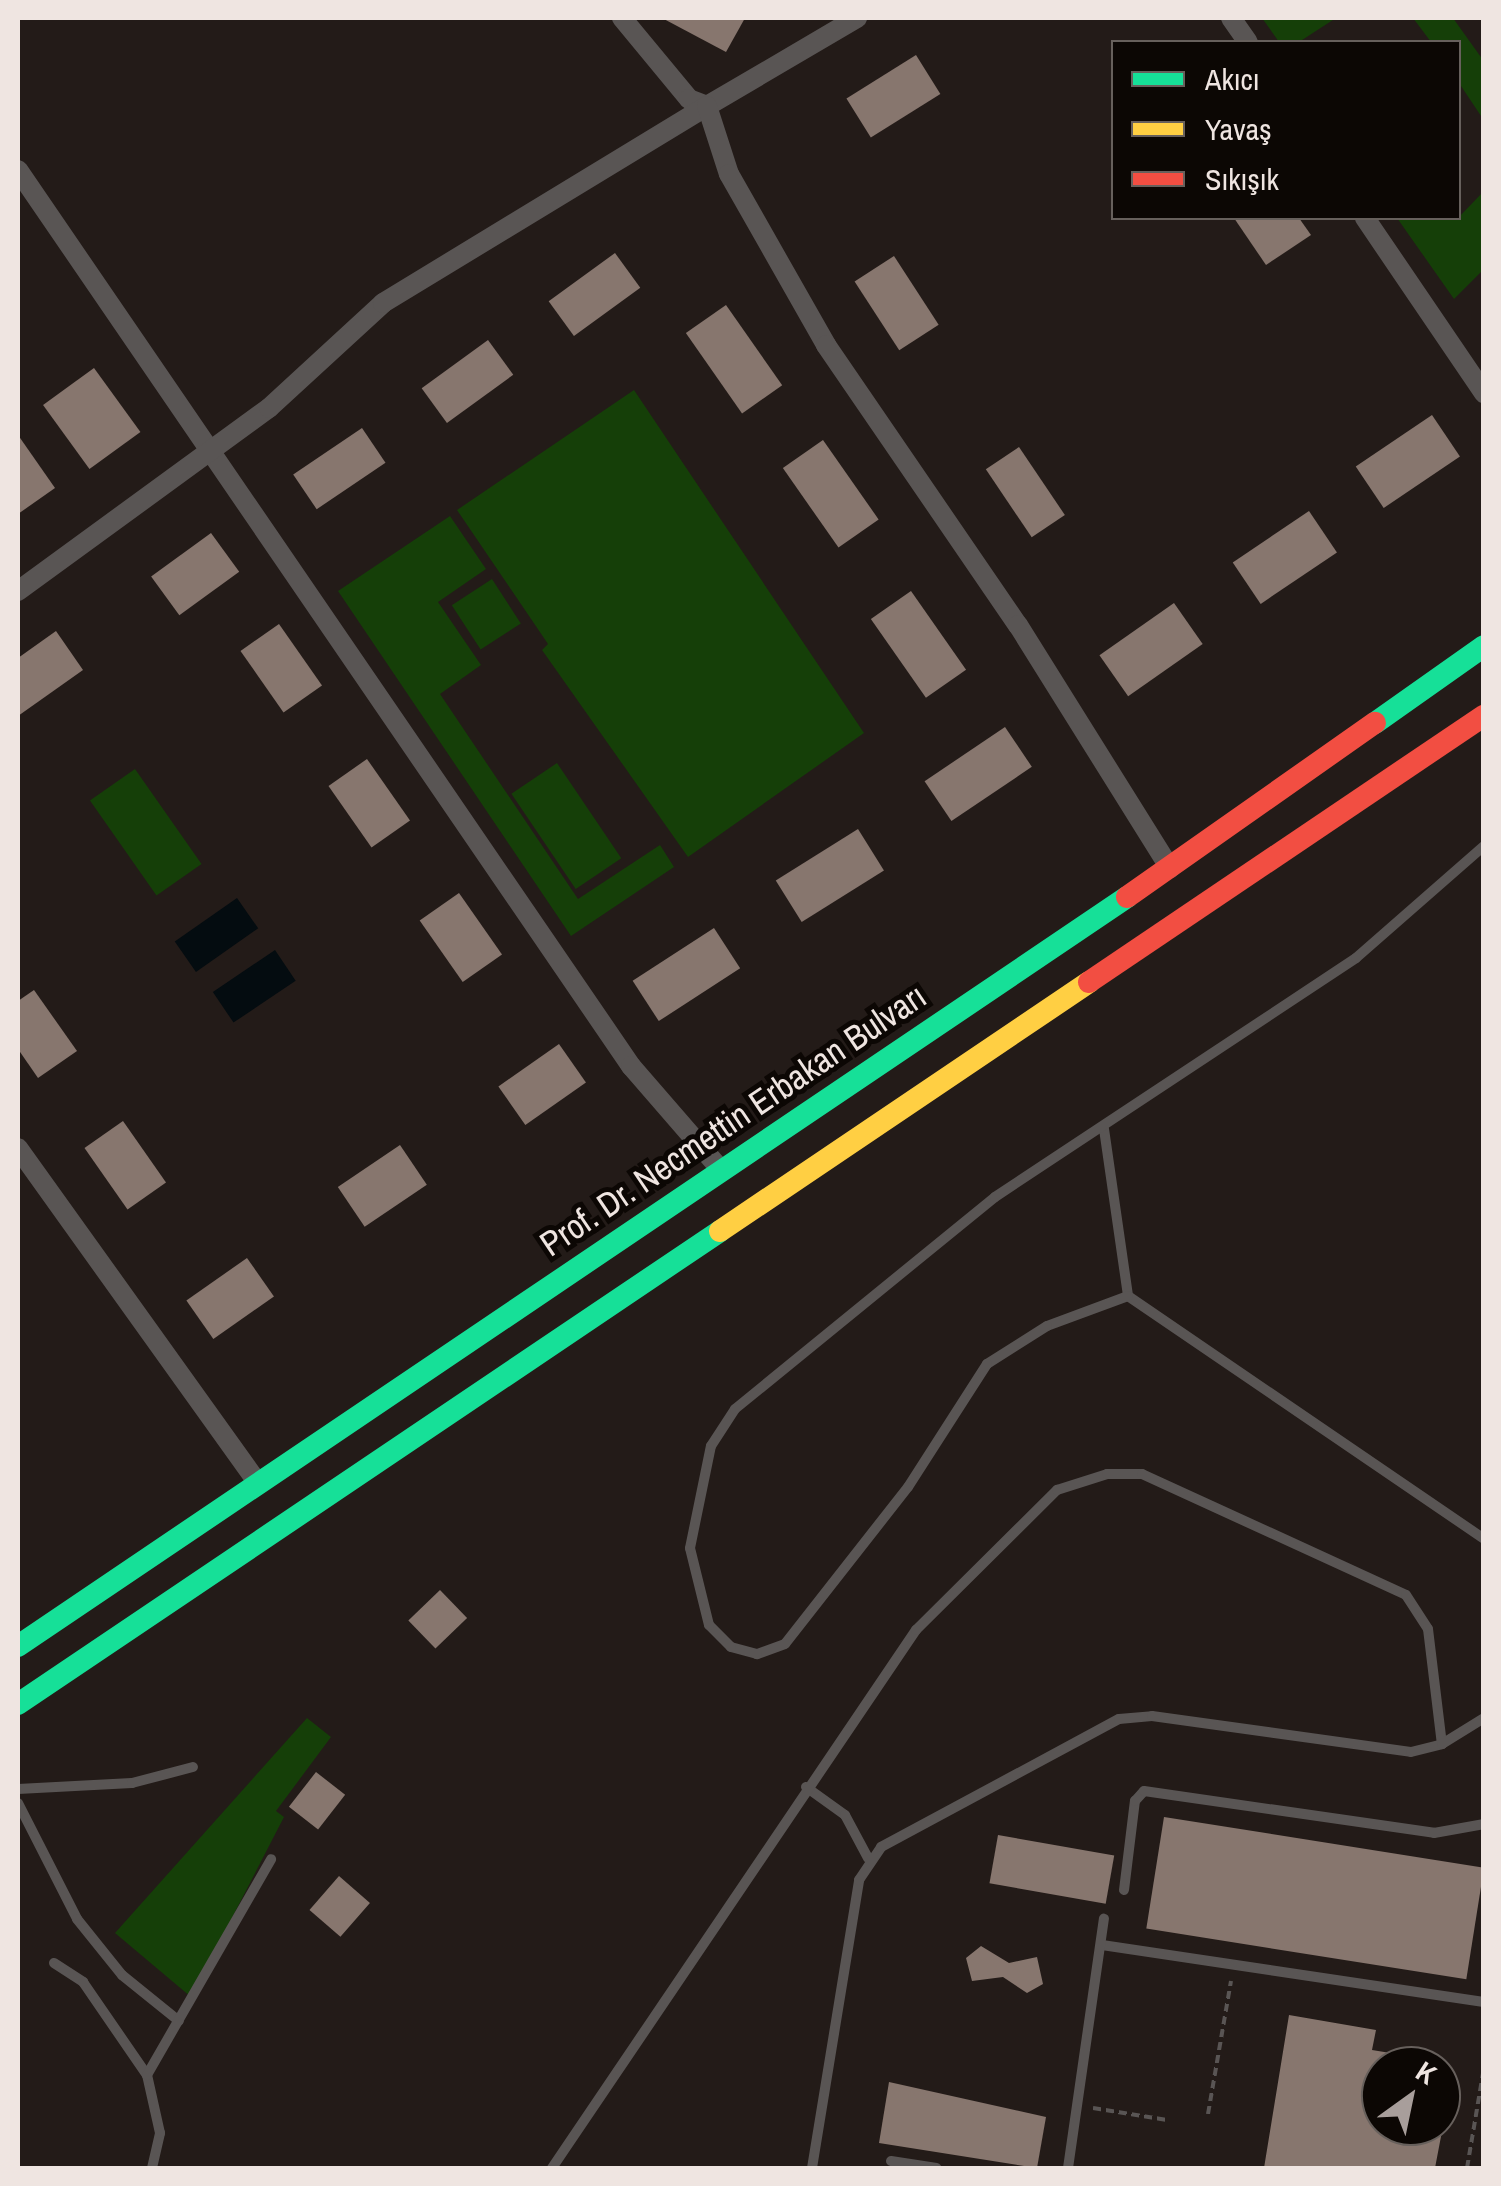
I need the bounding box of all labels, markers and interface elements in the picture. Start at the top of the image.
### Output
legend [1111,40,1461,220]
text: Akıcı [1205,59,1260,99]
text: Yavaş [1205,109,1272,149]
text: Sıkışık [1205,159,1279,199]
street label: Prof. Dr. Necmettin Erbakan Bulvarı [532,975,934,1265]
north arrow [1361,2046,1461,2146]
text: K [1409,2052,1444,2093]

